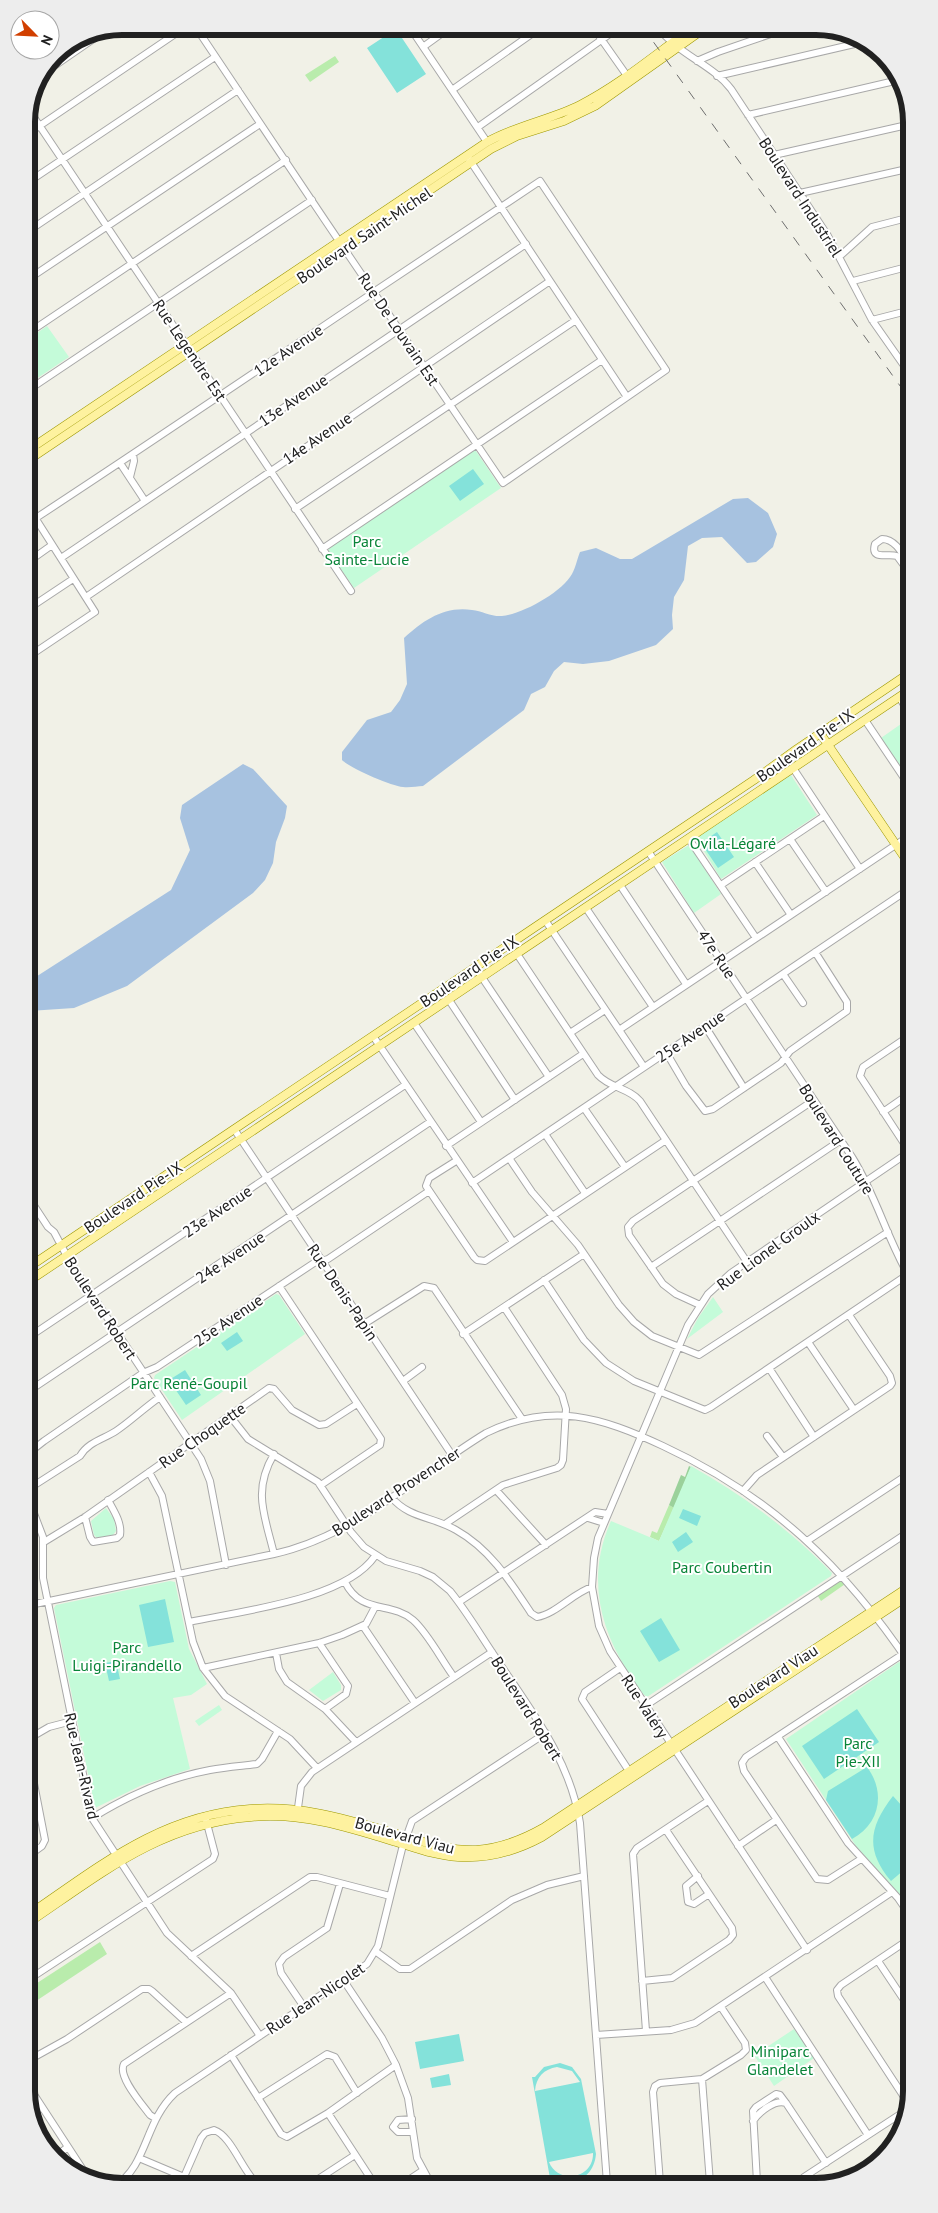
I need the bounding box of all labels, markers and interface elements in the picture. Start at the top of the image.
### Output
north arrow [10,10,60,60]
text: N [37,32,57,48]
street label: Boulevard Industriel [755,134,847,261]
street label: Boulevard Saint-Michel [293,182,436,288]
street label: Rue De Louvain Est [354,269,444,390]
street label: Rue Legendre Est [149,295,232,405]
street label: 12e Avenue [250,320,326,380]
street label: 13e Avenue [255,370,331,430]
street label: 14e Avenue [279,408,355,468]
park label: Parc Sainte-Lucie [325,531,409,569]
street label: Boulevard Pie-IX [752,704,858,786]
park label: Ovila-Légaré [690,833,776,853]
street label: 47e Rue [693,926,741,982]
street label: Boulevard Pie-IX [416,931,522,1011]
street label: 25e Avenue [652,1006,728,1066]
street label: Boulevard Couture [795,1080,879,1198]
street label: Boulevard Pie-IX [80,1157,186,1237]
street label: 23e Avenue [179,1181,255,1241]
street label: Rue Lionel Groulx [712,1206,824,1294]
street label: 24e Avenue [192,1227,268,1287]
street label: Rue Denis-Papin [303,1240,383,1344]
street label: Boulevard Robert [60,1253,142,1364]
street label: 25e Avenue [190,1290,266,1350]
park label: Parc René-Goupil [131,1373,248,1393]
street label: Rue Choquette [155,1398,249,1472]
street label: Boulevard Provencher [328,1442,464,1540]
park label: Parc Coubertin [672,1557,772,1577]
park label: Parc Luigi-Pirandello [72,1637,182,1675]
street label: Boulevard Viau [725,1640,821,1712]
street label: Boulevard Robert [487,1652,567,1764]
street label: Rue Valéry [617,1670,673,1742]
street label: Rue Jean-Rivard [60,1711,104,1821]
park label: Parc Pie-XII [835,1733,881,1771]
street label: Boulevard Viau [353,1812,457,1858]
street label: Rue Jean-Nicolet [262,1957,368,2038]
park label: Miniparc Glandelet [747,2041,814,2079]

